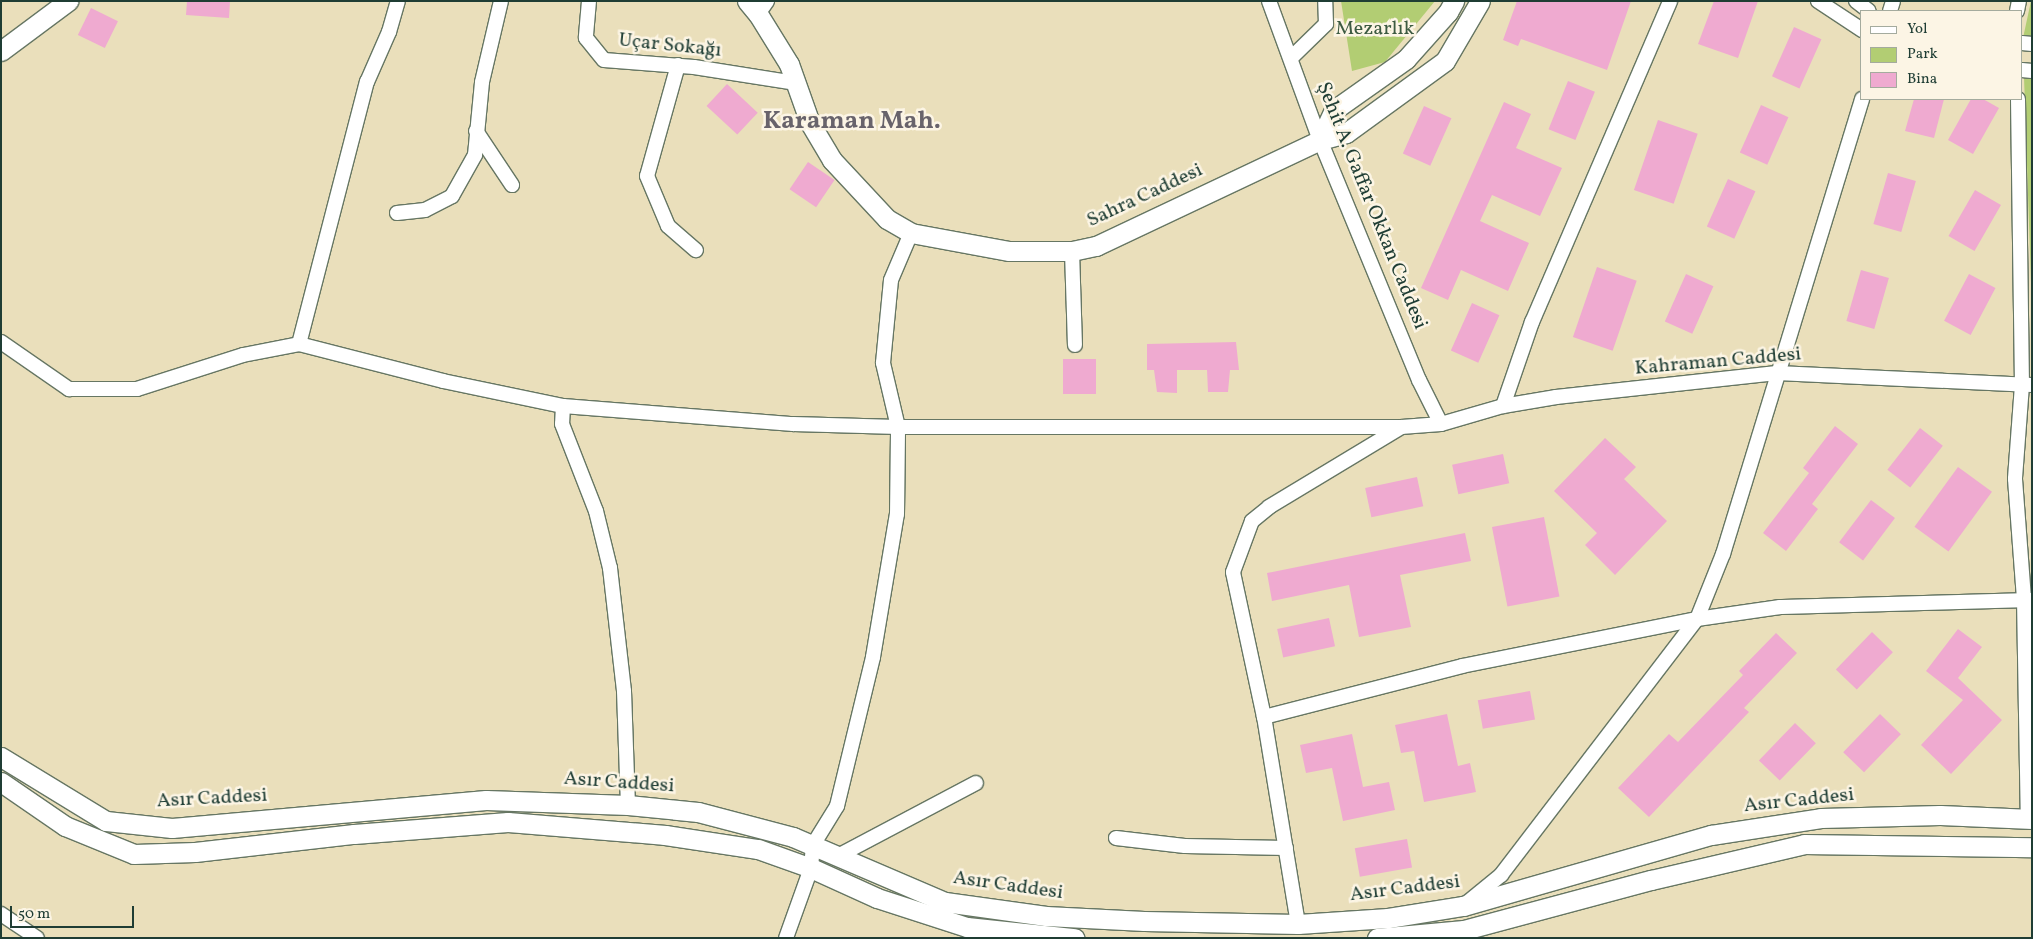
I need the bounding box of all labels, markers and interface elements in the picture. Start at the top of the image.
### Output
legend [1860,10,2023,100]
park label: Mezarlık [1336,17,1414,41]
text: Yol [1907,19,1927,40]
street label: Uçar Sokağı [617,29,723,63]
text: Park [1907,44,1938,65]
text: Bina [1907,69,1937,90]
street label: Şehit A. Gaffar Okkan Caddesi [1310,79,1432,333]
district label: Karaman Mah. [763,107,941,137]
street label: Sahra Caddesi [1083,159,1207,233]
street label: Kahraman Caddesi [1634,343,1802,381]
street label: Asır Caddesi [563,767,675,799]
street label: Asır Caddesi [1743,783,1855,819]
street label: Asır Caddesi [156,784,268,814]
street label: Asır Caddesi [952,866,1064,906]
street label: Asır Caddesi [1349,870,1461,908]
scale bar [12,896,136,928]
text: 50 m [18,904,50,925]

